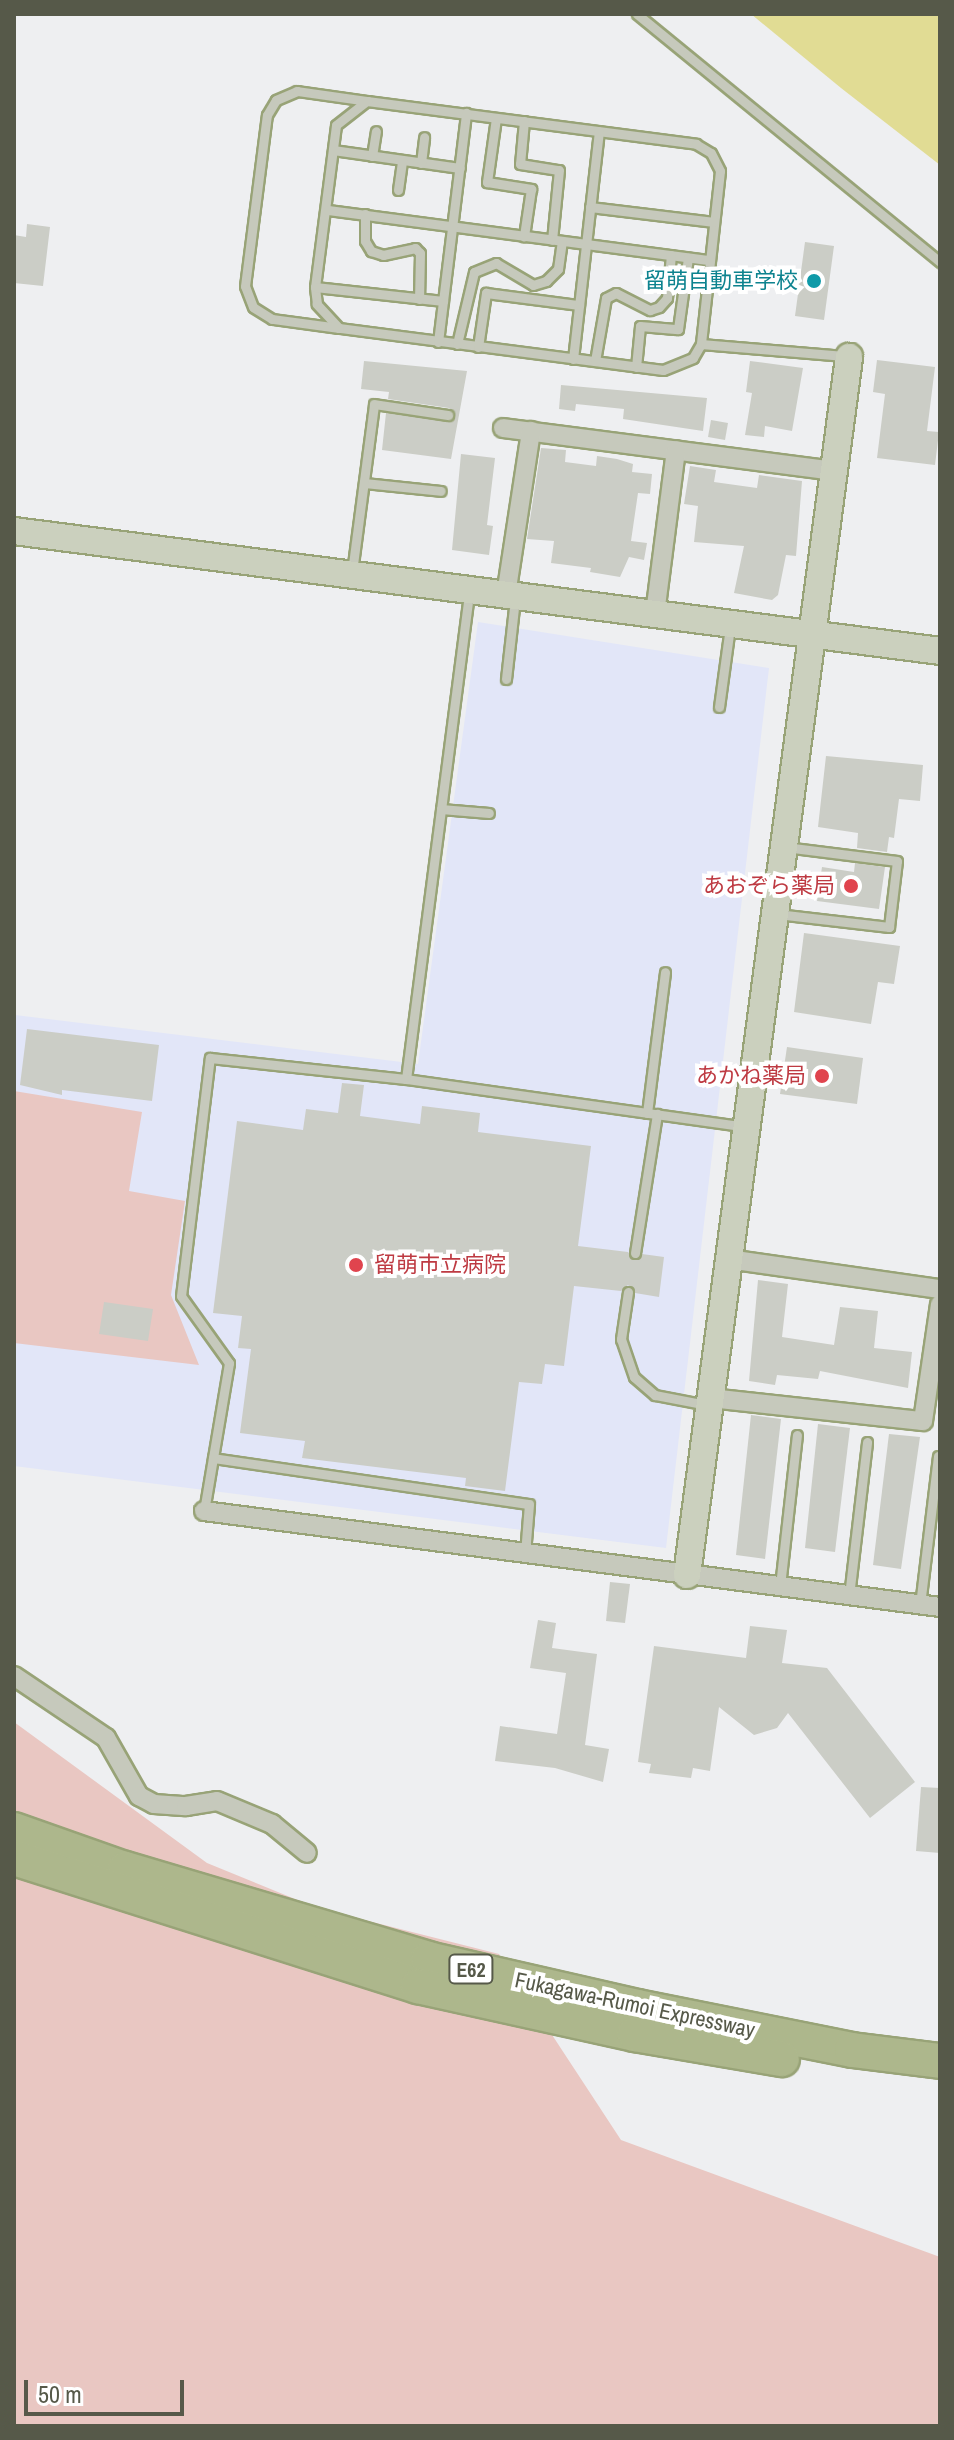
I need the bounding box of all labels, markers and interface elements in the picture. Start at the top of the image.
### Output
place label: 留萌自動車学校 [644,268,798,294]
marker: 留萌自動車学校 [805,272,823,290]
place label: あおぞら薬局 [703,873,835,899]
marker: あおぞら薬局 [842,877,860,895]
place label: あかね薬局 [696,1063,806,1089]
marker: あかね薬局 [813,1067,831,1085]
place label: 留萌市立病院 [374,1252,506,1278]
marker: 留萌市立病院 [345,1254,367,1276]
road number: E62 [447,1953,495,1985]
street label: Fukagawa-Rumoi Expressway [513,1967,757,2043]
scale bar [28,2364,188,2414]
text: 50 m [38,2378,82,2410]

